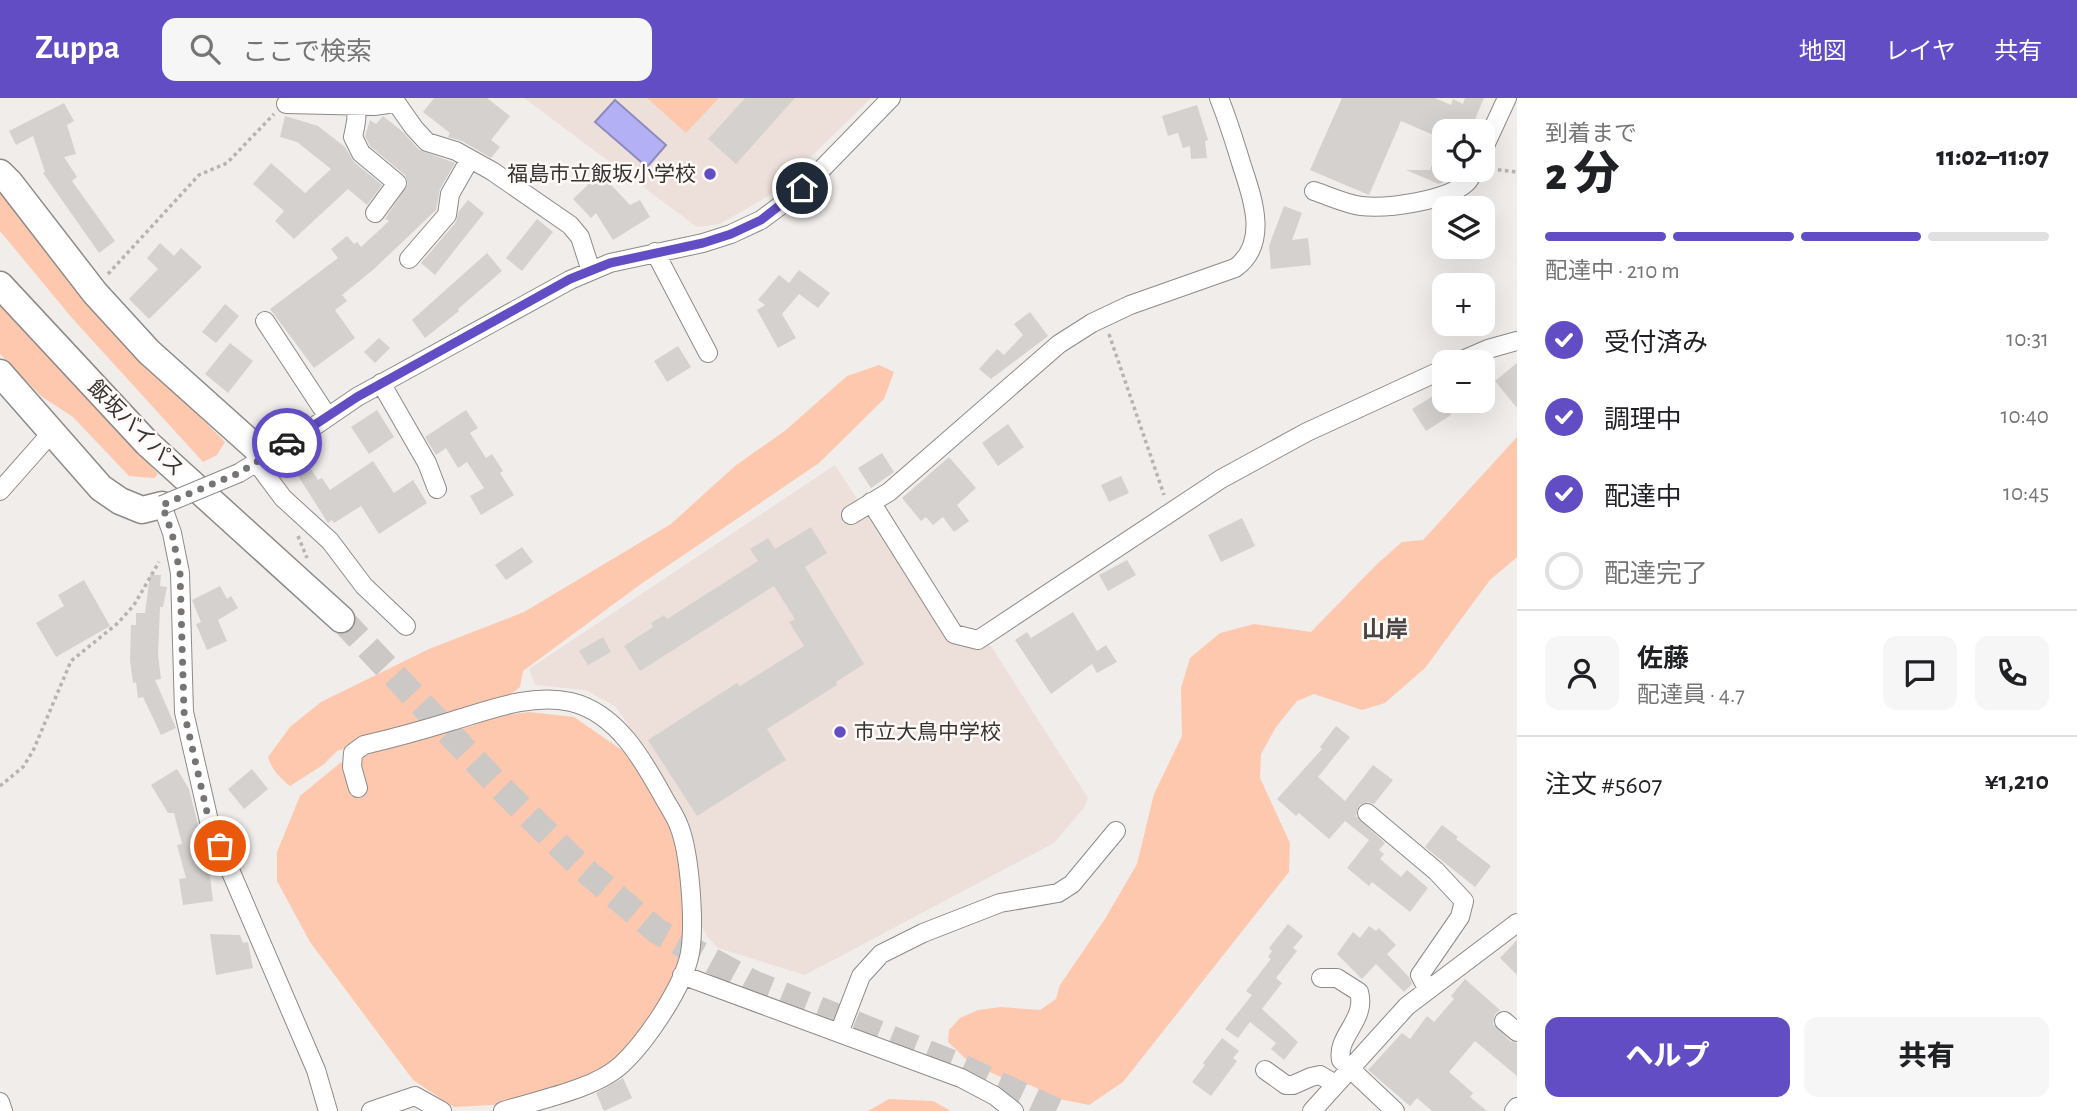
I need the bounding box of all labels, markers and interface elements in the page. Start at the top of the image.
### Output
search box [162,18,652,81]
icon: search [186,30,224,68]
text: Zuppa [35,32,120,65]
text: ここで検索 [242,39,372,65]
text: 地図 [1799,40,1847,64]
text: レイヤ [1885,40,1956,64]
text: 共有 [1994,40,2042,64]
map controls [1432,119,1495,413]
button: locate [1432,119,1495,182]
text: 到着まで [1545,123,1637,146]
text: 11:02–11:07 [1936,144,2049,170]
text: 2 分 [1545,152,1620,198]
pin [772,158,832,218]
place label: 福島市立飯坂小学校 [507,163,696,185]
marker: 福島市立飯坂小学校 [702,166,718,182]
icon: home [783,169,821,207]
button: layers [1432,196,1495,259]
text: 配達中 · 210 m [1545,260,1680,283]
button: + [1432,273,1495,336]
icon: check [1545,321,1583,359]
text: 10:31 [2006,328,2049,351]
text: 受付済み [1604,330,1708,356]
button: − [1432,350,1495,413]
street label: 飯坂バイパス [84,376,188,480]
icon: check [1545,398,1583,436]
text: 10:40 [2000,405,2049,428]
text: 調理中 [1604,407,1682,433]
courier [252,408,322,478]
icon: car [268,424,306,462]
icon: check [1545,475,1583,513]
text: 10:45 [2003,482,2049,505]
text: 配達中 [1604,484,1682,510]
text: 配達完了 [1604,561,1708,587]
district label: 山岸 [1362,617,1408,642]
button: person [1545,636,1619,710]
button: chat [1883,636,1957,710]
button: phone [1975,636,2049,710]
text: 佐藤 [1637,646,1689,672]
text: 配達員 · 4.7 [1637,684,1745,707]
place label: 市立大鳥中学校 [854,721,1001,743]
marker: 市立大鳥中学校 [832,724,848,740]
text: ¥1,210 [1985,768,2049,794]
text: 注文 #5607 [1545,772,1662,798]
pin [190,816,250,876]
icon: bag [201,827,239,865]
button: ヘルプ [1545,1017,1790,1097]
button: 共有 [1804,1017,2049,1097]

